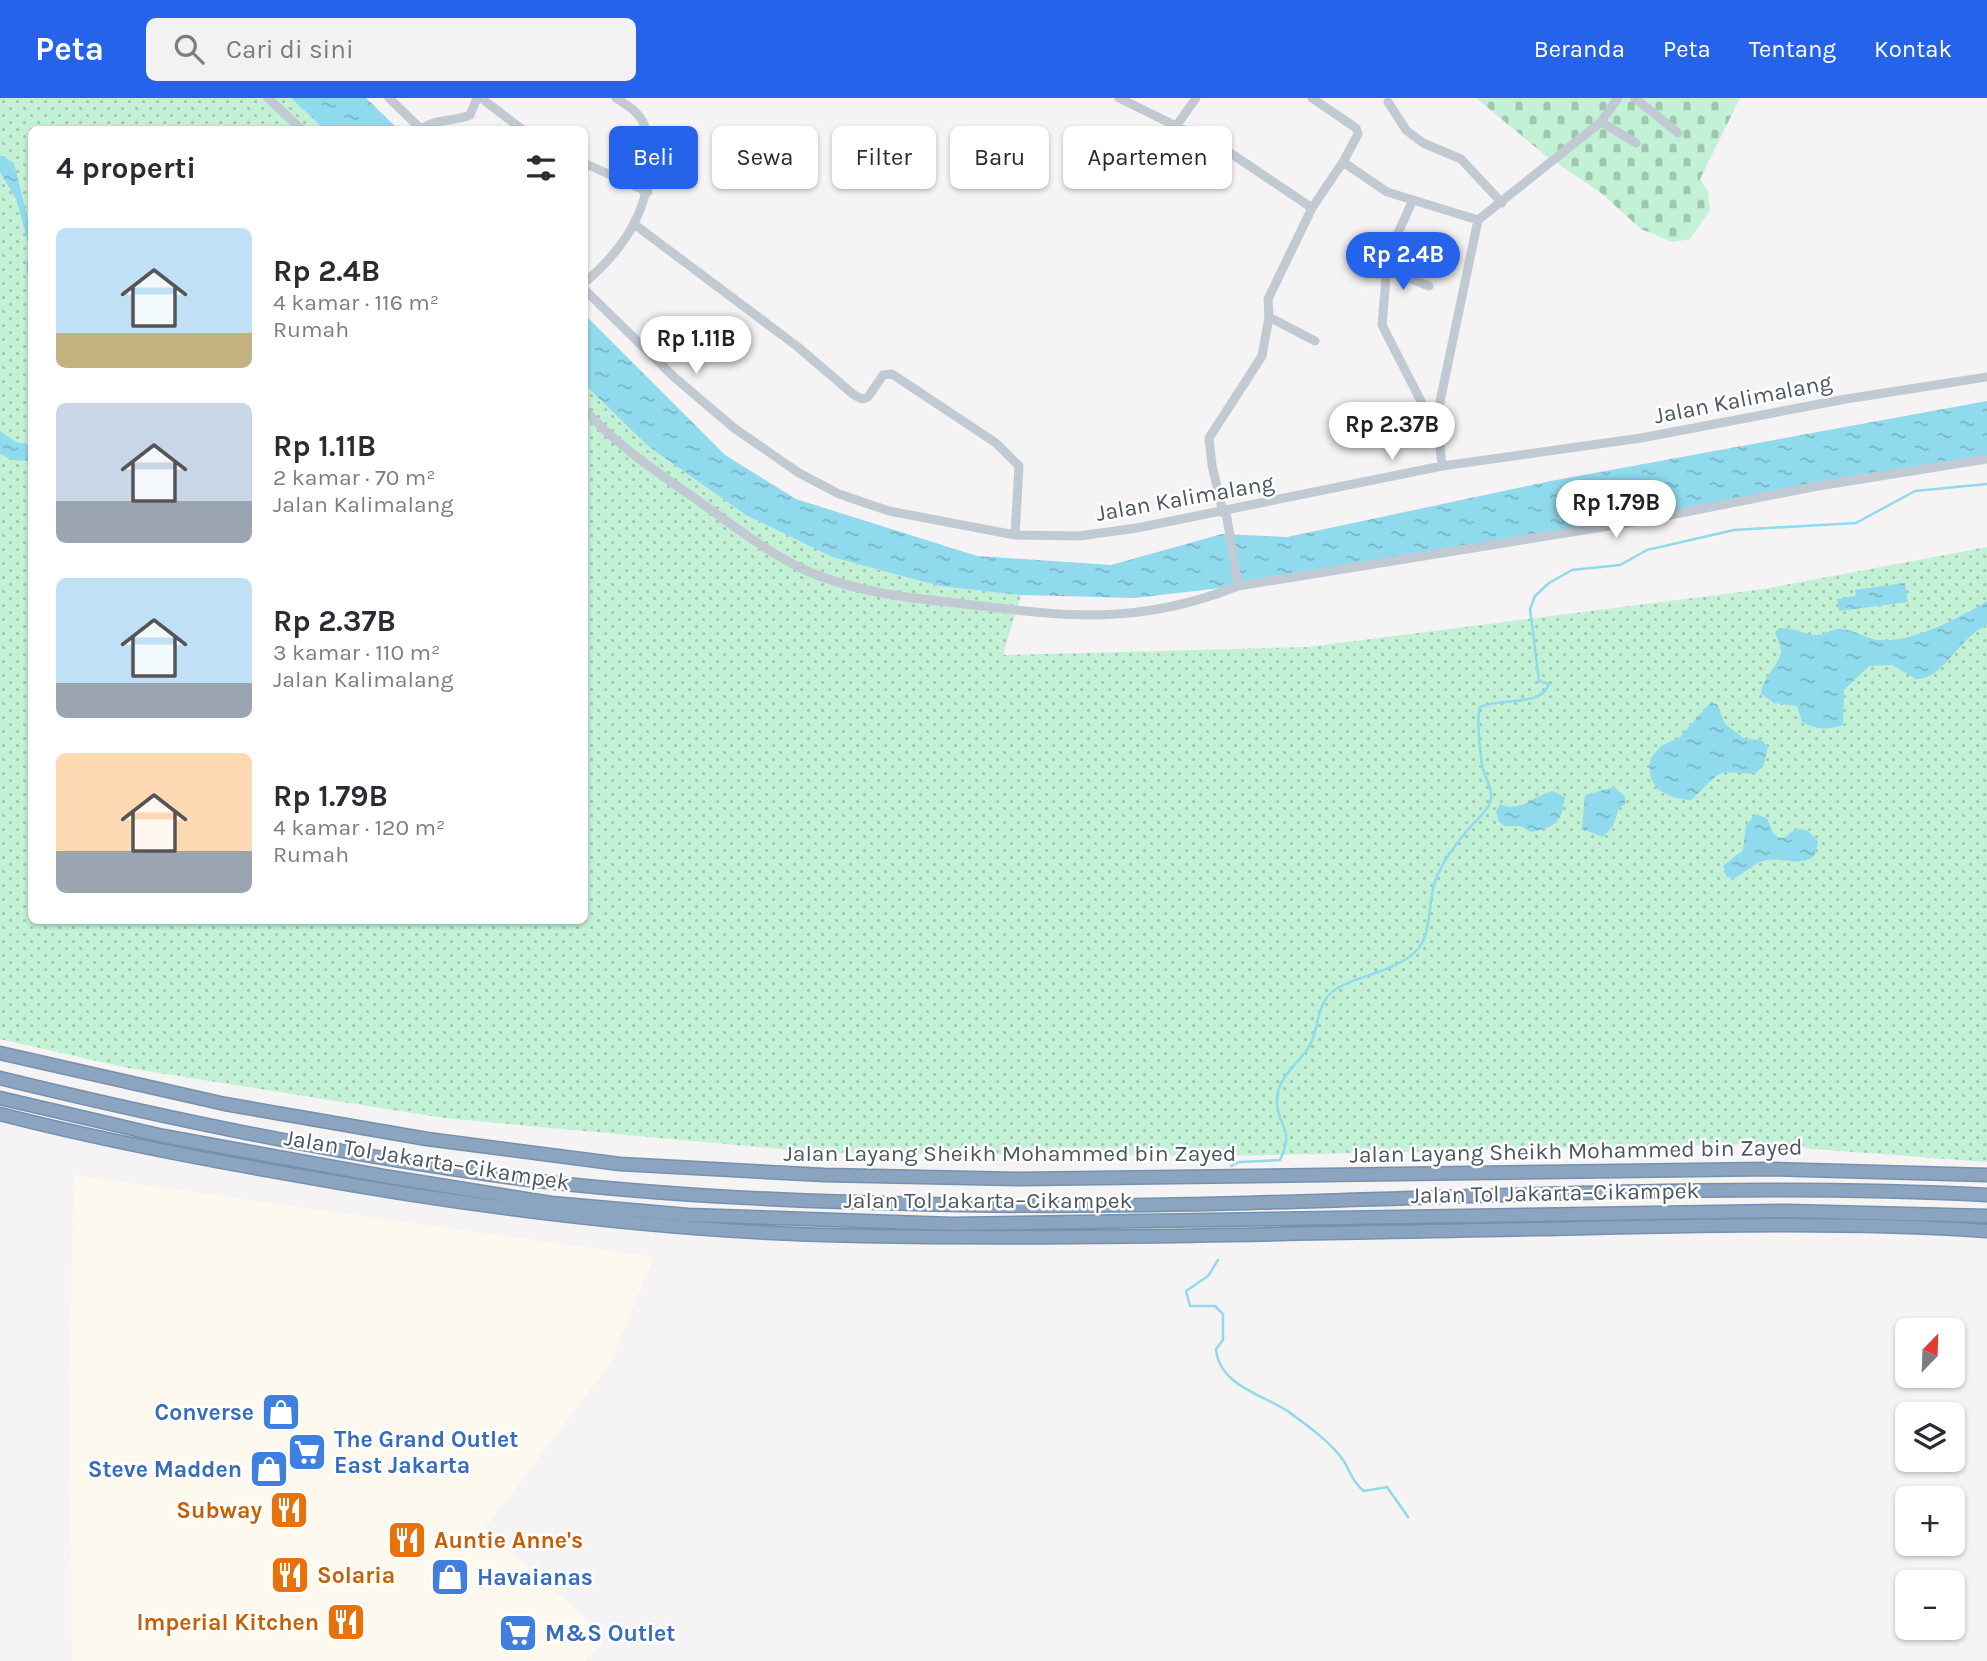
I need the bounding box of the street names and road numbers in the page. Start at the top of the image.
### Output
street label: Jalan Kalimalang [1652,369,1834,429]
street label: Jalan Kalimalang [1094,469,1276,527]
street label: Jalan Tol Jakarta–Cikampek [282,1124,572,1196]
street label: Jalan Layang Sheikh Mohammed bin Zayed [1349,1134,1803,1168]
street label: Jalan Layang Sheikh Mohammed bin Zayed [783,1140,1237,1167]
street label: Jalan Tol Jakarta–Cikampek [1410,1177,1700,1209]
street label: Jalan Tol Jakarta–Cikampek [844,1187,1132,1214]

